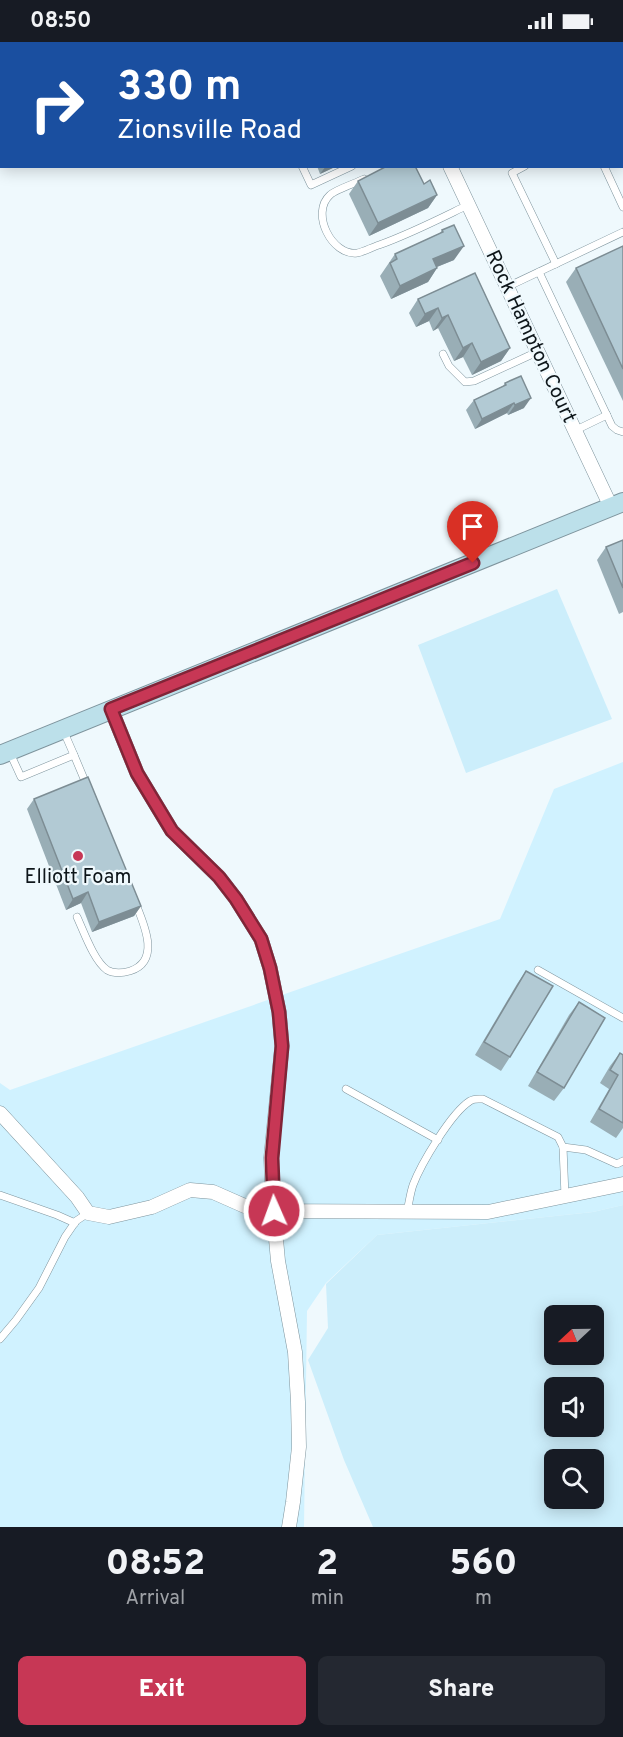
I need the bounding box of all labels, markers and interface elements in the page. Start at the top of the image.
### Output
text: 08:50 [30,8,92,35]
text: 330 m [117,62,242,115]
icon: right [18,66,96,144]
text: Zionsville Road [117,114,302,148]
street label: Rock Hampton Court [479,246,581,428]
pin [447,501,498,563]
icon: arrive [456,510,489,543]
marker: Elliott Foam [71,849,85,863]
place label: Elliott Foam [25,865,131,891]
position arrow [242,1179,306,1243]
north arrow [544,1305,604,1365]
map controls [544,1305,604,1509]
button: sound [544,1377,604,1437]
button: search [544,1449,604,1509]
text: 08:52 [106,1542,205,1588]
text: 2 [316,1542,338,1588]
text: 560 [449,1542,517,1588]
text: Arrival [126,1586,185,1612]
text: min [311,1586,344,1612]
text: m [475,1586,492,1612]
button: Exit [18,1656,306,1725]
button: Share [318,1656,605,1725]

